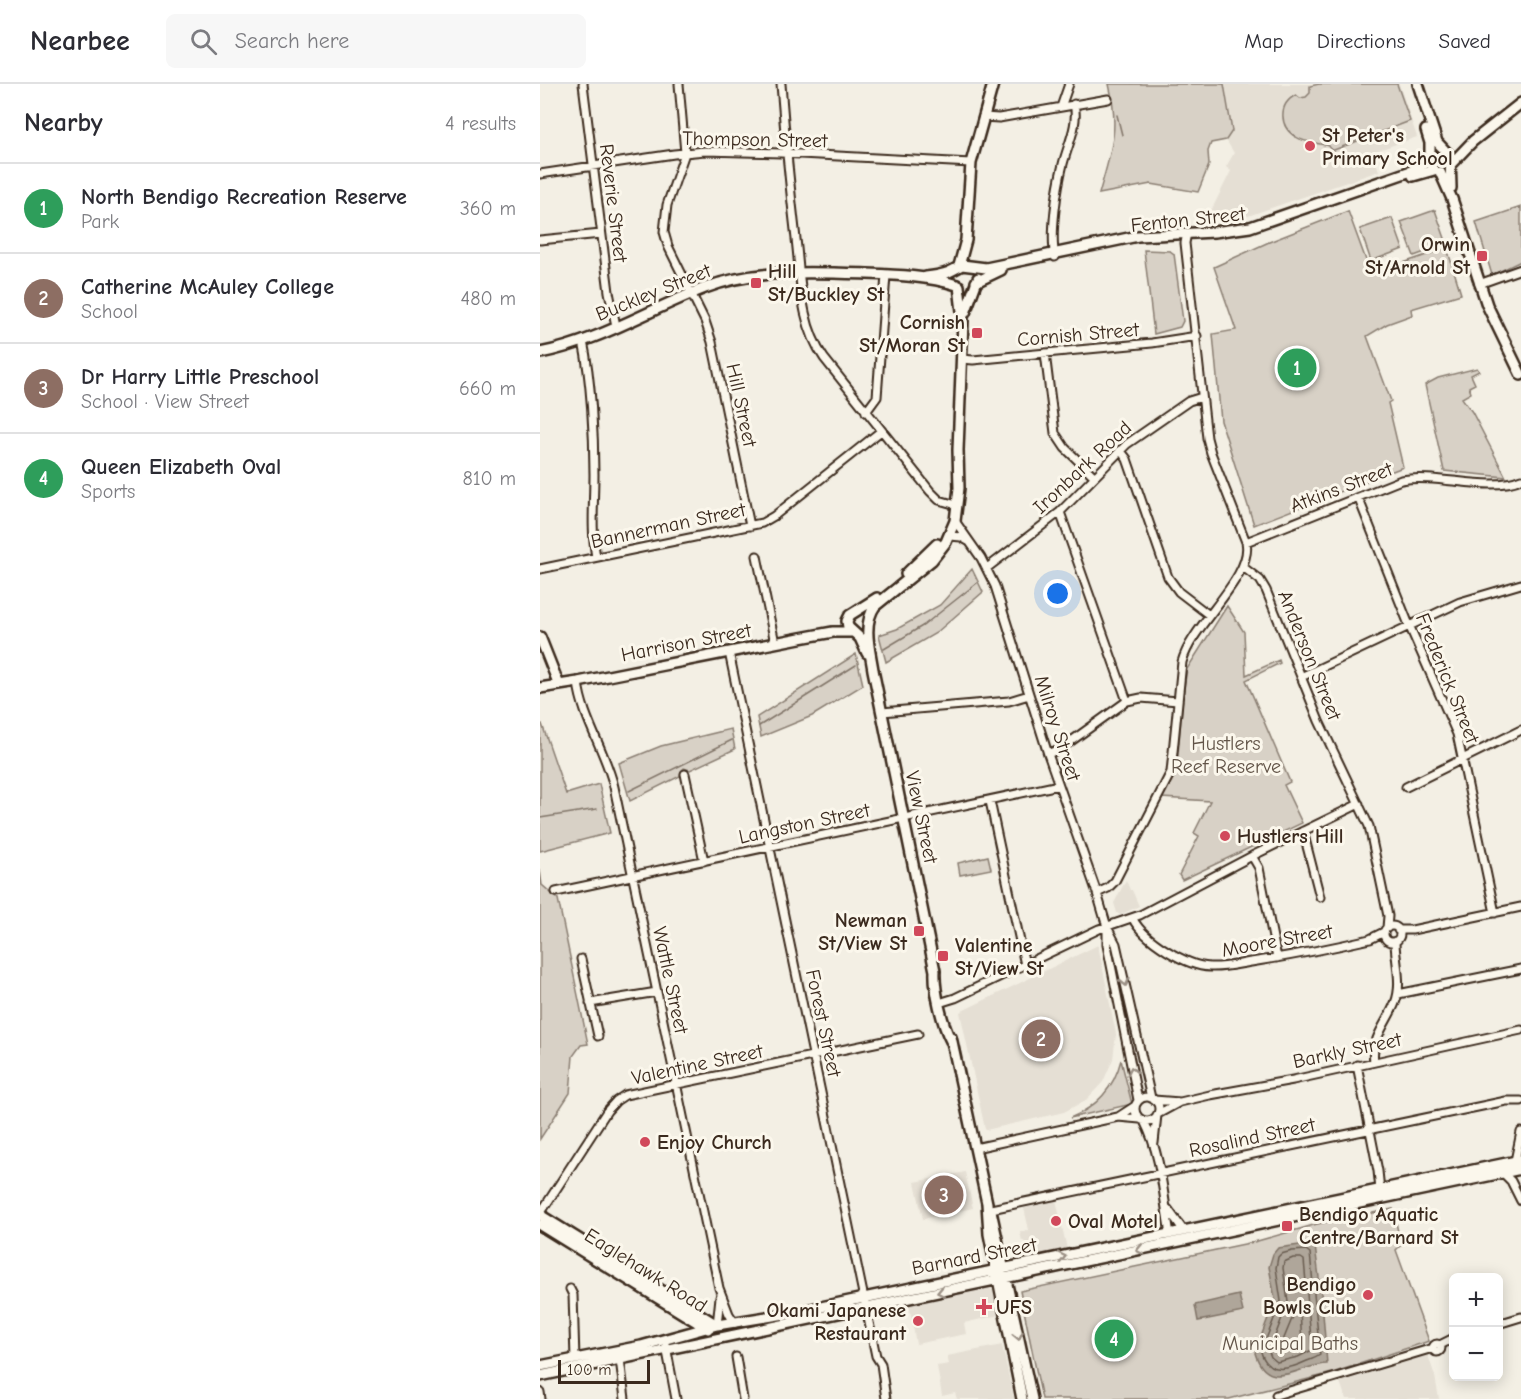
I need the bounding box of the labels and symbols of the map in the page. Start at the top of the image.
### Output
place label: St Peter's Primary School [1322,124,1453,170]
street label: Thompson Street [682,127,829,152]
marker: St Peter's Primary School [1303,139,1317,153]
street label: Reverie Street [595,143,632,265]
street label: Fenton Street [1130,202,1248,237]
place label: Orwin St/Arnold St [1365,233,1470,279]
marker: Orwin St/Arnold St [1475,249,1489,263]
street label: Buckley Street [592,258,715,326]
place label: Hill St/Buckley St [768,260,885,306]
marker: Hill St/Buckley St [749,276,763,290]
place label: Cornish St/Moran St [859,311,965,357]
street label: Cornish Street [1016,318,1141,351]
marker: Cornish St/Moran St [970,326,984,340]
pin: 1 [1278,346,1317,390]
street label: Hill Street [721,361,762,450]
street label: Ironbark Road [1029,416,1136,519]
street label: Atkins Street [1287,457,1397,518]
street label: Bannerman Street [589,498,749,553]
your location [1043,579,1072,608]
street label: Anderson Street [1273,587,1347,725]
street label: Frederick Street [1411,610,1485,748]
street label: Harrison Street [619,618,754,666]
street label: Milroy Street [1030,673,1086,785]
park label: Hustlers Reef Reserve [1171,732,1281,778]
street label: View Street [900,769,943,867]
street label: Langston Street [736,798,873,849]
place label: Hustlers Hill [1237,825,1344,848]
marker: Hustlers Hill [1218,829,1232,843]
place label: Newman St/View St [818,909,907,955]
street label: Moore Street [1220,919,1336,962]
street label: Wattle Street [648,924,693,1037]
marker: Newman St/View St [912,924,926,938]
place label: Valentine St/View St [955,934,1044,980]
marker: Valentine St/View St [936,949,950,963]
street label: Forest Street [801,967,846,1080]
one-way arrow [1117,977,1130,987]
pin: 2 [1022,1016,1060,1062]
street label: Barkly Street [1291,1027,1405,1073]
street label: Valentine Street [629,1039,766,1090]
one-way arrow [1126,1066,1139,1076]
street label: Rosalind Street [1187,1113,1318,1162]
place label: Enjoy Church [657,1131,772,1154]
marker: Enjoy Church [638,1135,652,1149]
pin: 3 [924,1172,964,1218]
place label: Bendigo Aquatic Centre/Barnard St [1299,1203,1459,1249]
place label: Oval Motel [1068,1210,1158,1233]
marker: Oval Motel [1049,1214,1063,1228]
marker: Bendigo Aquatic Centre/Barnard St [1280,1219,1294,1233]
street label: Eaglehawk Road [580,1224,711,1317]
street label: Barnard Street [910,1233,1040,1280]
one-way arrow [1136,1243,1146,1256]
one-way arrow [1057,1251,1067,1264]
place label: Bendigo Bowls Club [1263,1273,1356,1319]
one-way arrow [936,1285,946,1298]
marker: Bendigo Bowls Club [1361,1288,1375,1302]
place label: UFS [996,1296,1032,1319]
place label: Okami Japanese Restaurant [767,1299,906,1345]
marker: UFS [977,1300,991,1314]
marker: Okami Japanese Restaurant [911,1314,925,1328]
pin: 4 [1094,1316,1134,1362]
one-way arrow [1011,1330,1024,1340]
park label: Municipal Baths [1222,1332,1358,1355]
scale bar [558,1357,650,1384]

